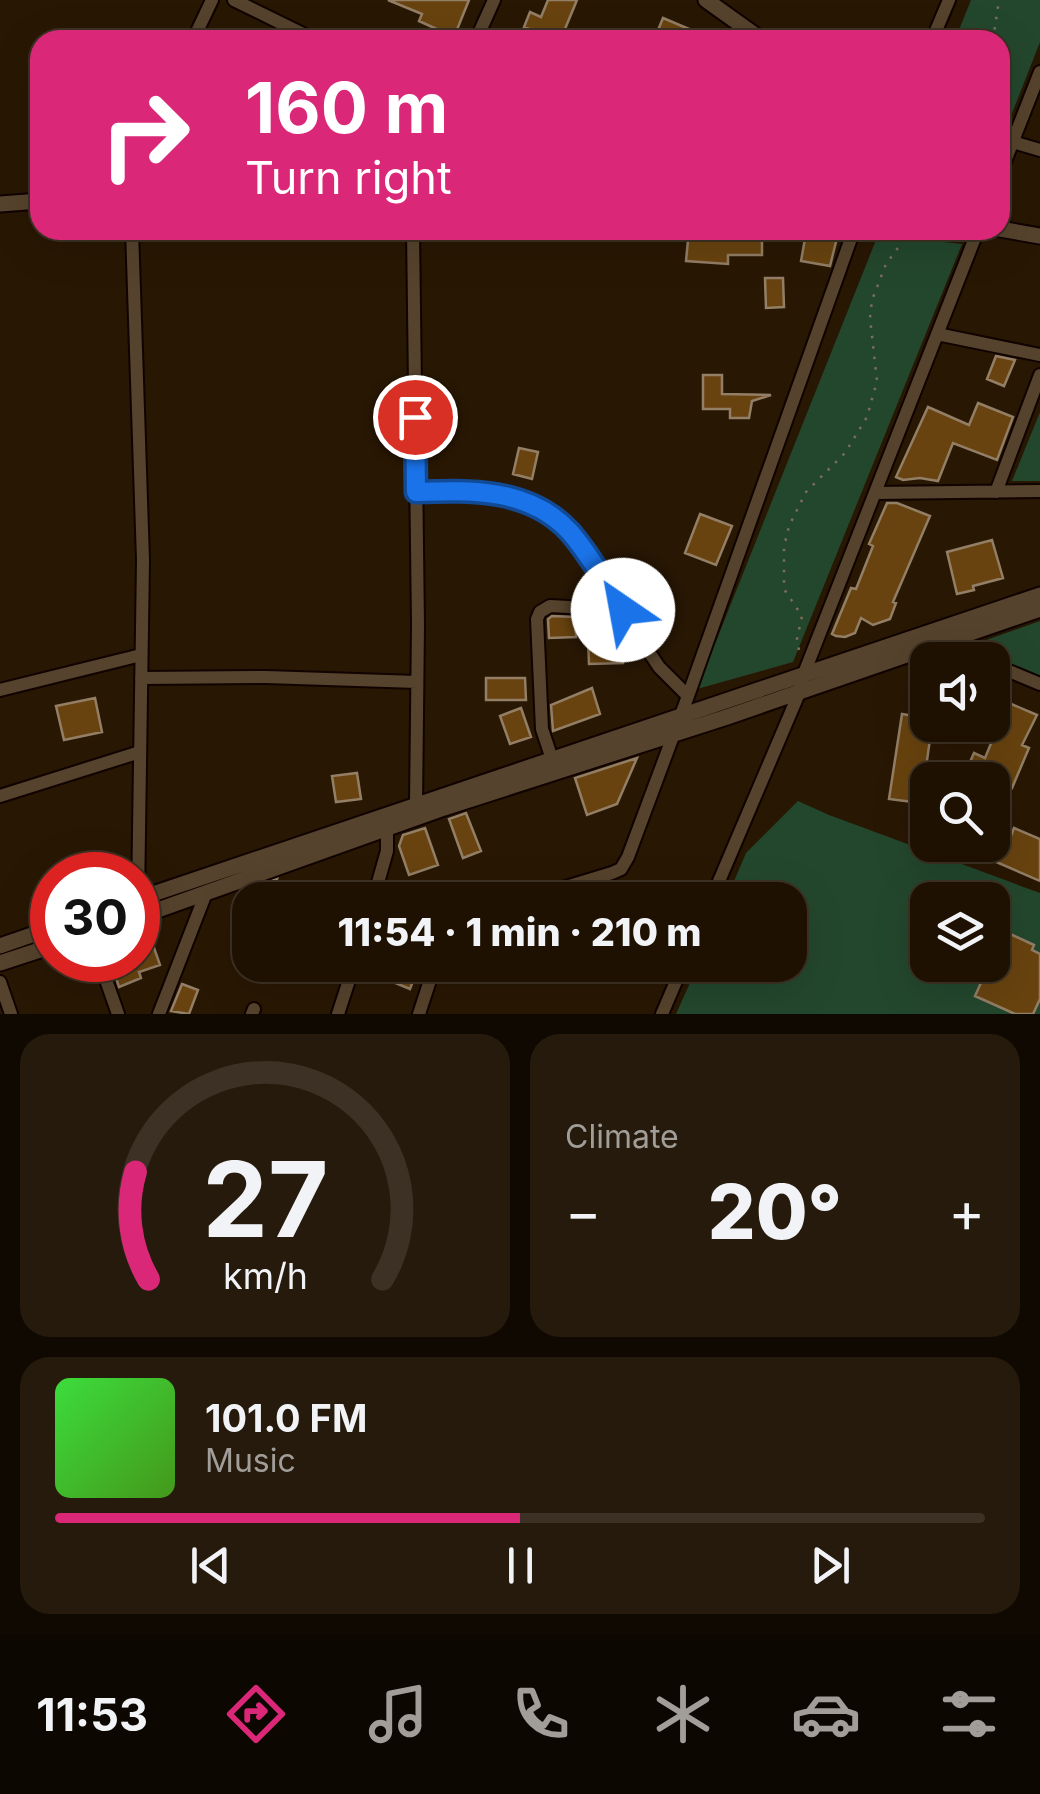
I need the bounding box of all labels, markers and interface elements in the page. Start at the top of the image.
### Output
text: 160 m [245,65,448,150]
icon: right [80,70,210,200]
text: Turn right [245,150,452,205]
pin [373,375,458,460]
icon: arrive [388,390,443,445]
position arrow [571,558,675,662]
map controls [910,642,1010,982]
button: sound [910,642,1010,742]
button: search [910,762,1010,862]
speed limit sign: 30 [30,852,160,982]
button: layers [910,882,1010,982]
text: 11:54 · 1 min · 210 m [338,909,702,955]
text: Climate [565,1117,679,1156]
text: 27 [202,1136,328,1262]
text: 20° [708,1166,842,1257]
text: − [565,1179,601,1245]
text: + [949,1179,985,1245]
text: km/h [223,1254,307,1298]
text: 101.0 FM [205,1395,367,1441]
text: Music [205,1441,296,1480]
icon: previous [183,1538,238,1593]
icon: pause [493,1538,548,1593]
icon: next [803,1538,858,1593]
icon: directions [221,1679,291,1749]
icon: music [363,1679,433,1749]
icon: phone [506,1679,576,1749]
icon: climate [648,1679,718,1749]
icon: car [791,1679,861,1749]
icon: filters [934,1679,1004,1749]
text: 11:53 [36,1687,148,1742]

